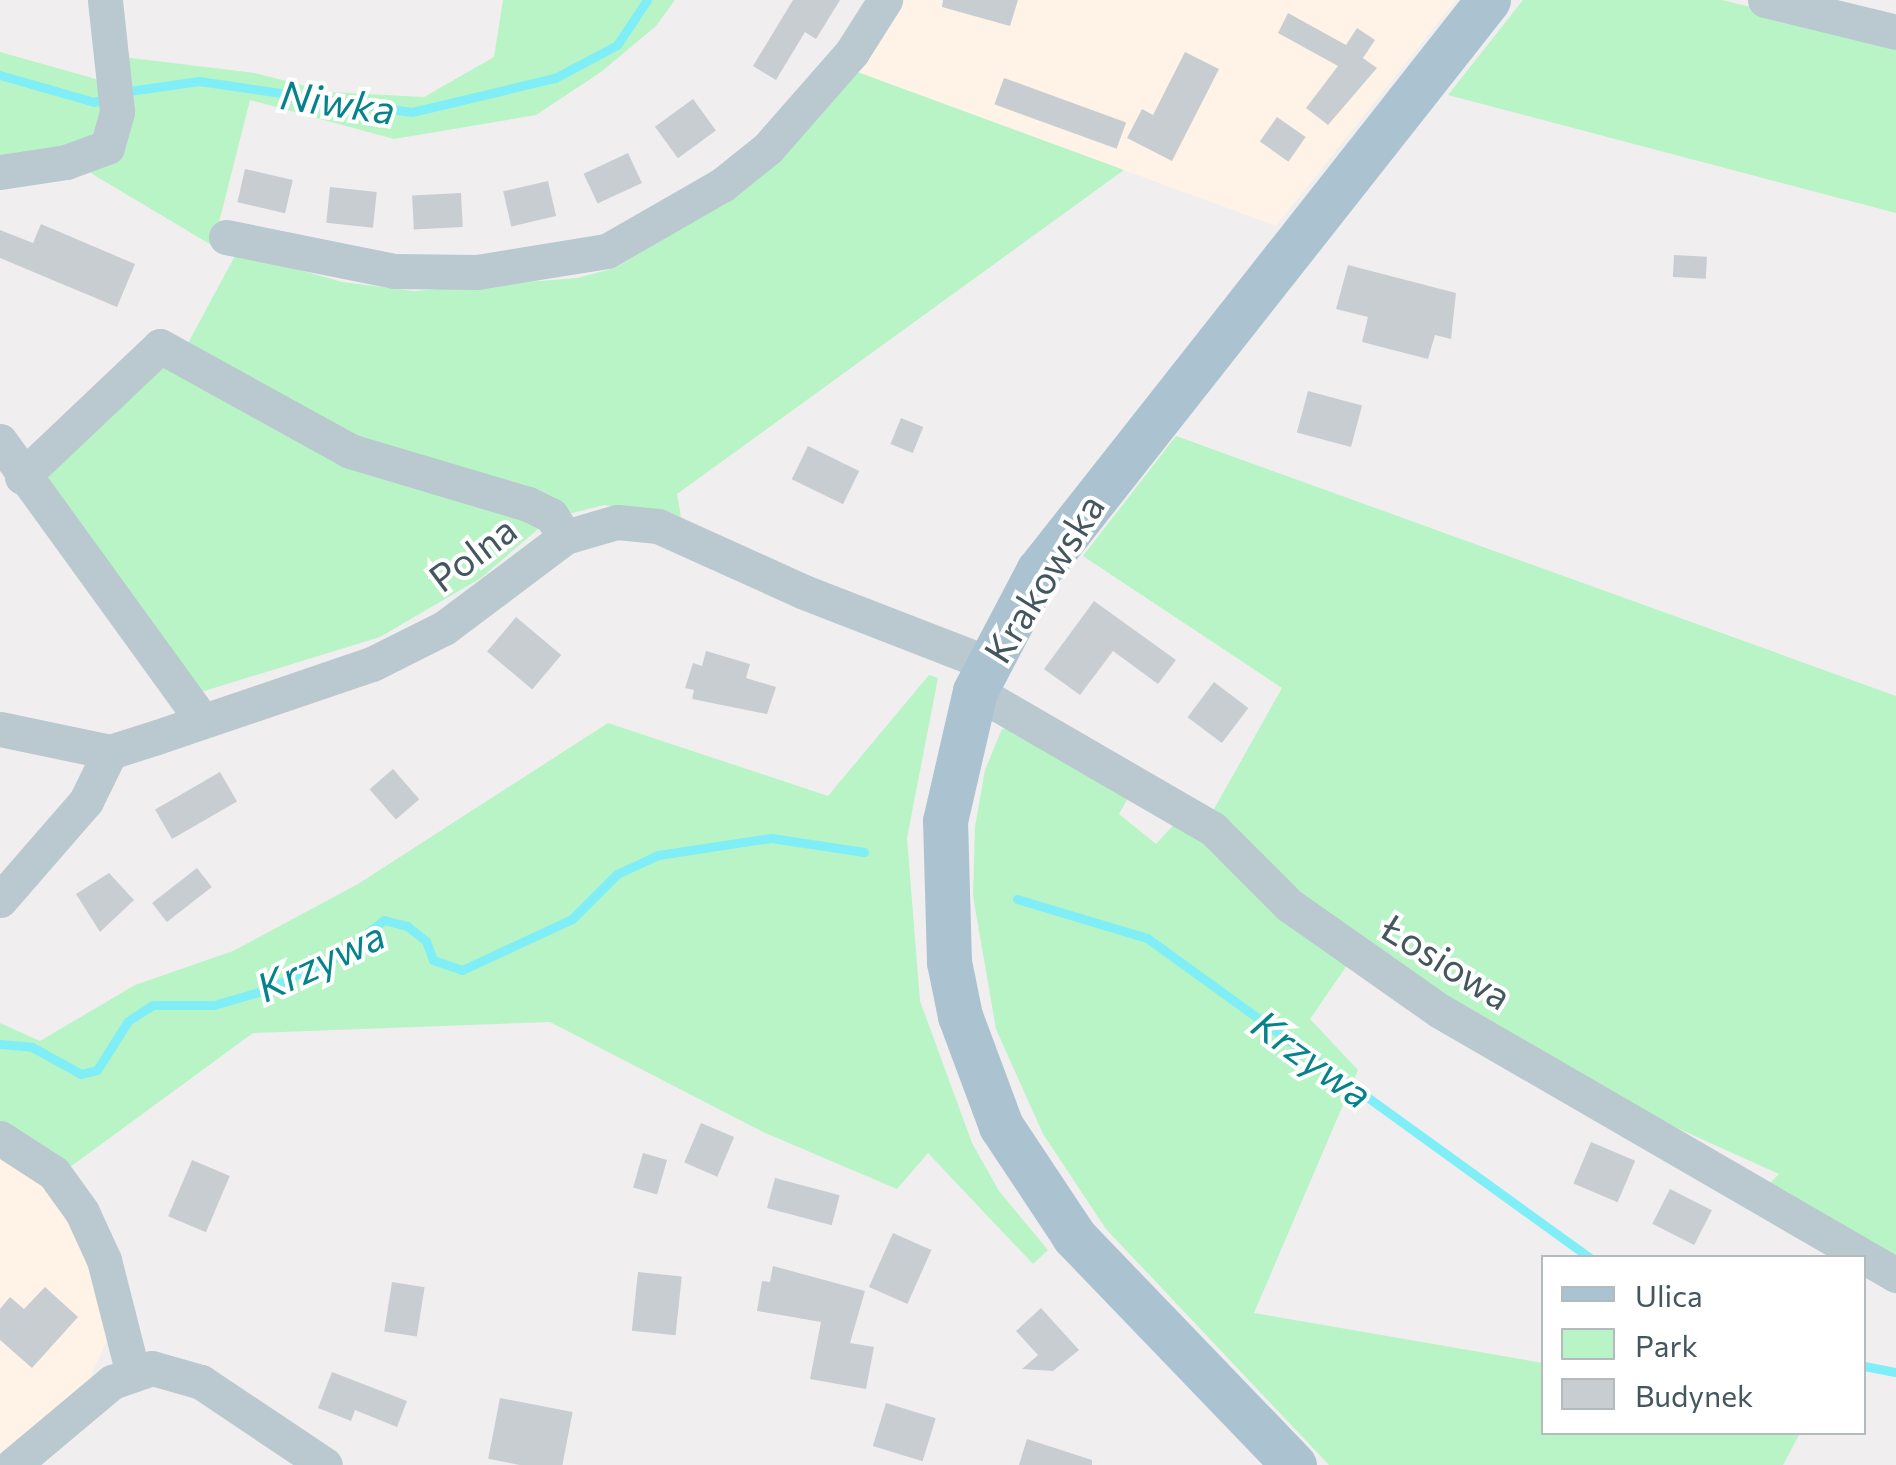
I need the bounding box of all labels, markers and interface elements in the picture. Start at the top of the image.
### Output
water label: Niwka [278,69,398,133]
street label: Krakowska [973,485,1113,671]
street label: Polna [419,506,525,600]
street label: Łosiowa [1374,904,1520,1018]
water label: Krzywa [248,910,392,1010]
water label: Krzywa [1244,999,1382,1117]
legend [1541,1255,1866,1435]
text: Ulica [1635,1276,1703,1313]
text: Park [1635,1326,1698,1363]
text: Budynek [1635,1376,1753,1413]

